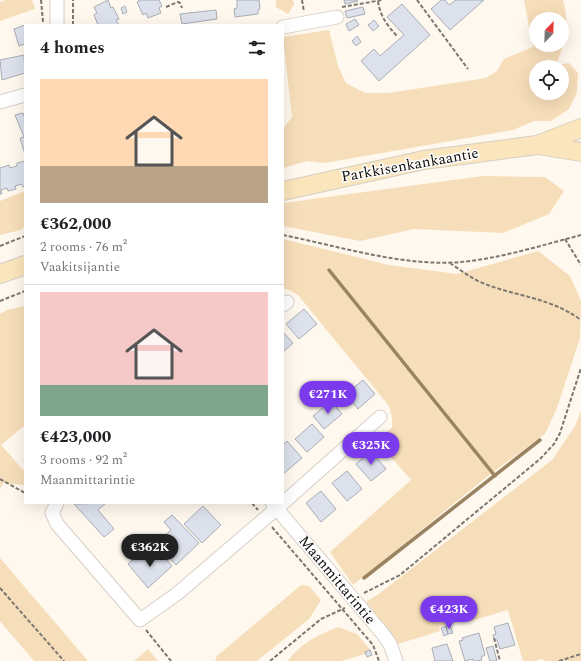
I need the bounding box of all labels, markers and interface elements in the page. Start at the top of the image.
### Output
north arrow [529,12,569,52]
map controls [529,12,569,100]
text: 4 homes [40,35,105,61]
icon: filters [246,37,268,59]
button: locate [529,60,569,100]
icon: home [118,105,190,177]
street label: Parkkisenkankaantie [340,142,480,188]
text: €362,000 [40,211,111,237]
text: 2 rooms · 76 m² [40,237,127,257]
text: Vaakitsijantie [40,257,120,277]
icon: home [118,318,190,390]
pin: €271K [300,381,356,415]
text: €271K [308,384,348,404]
text: €423,000 [40,424,111,450]
pin: €325K [343,432,399,466]
text: €325K [351,435,391,455]
text: 3 rooms · 92 m² [40,450,127,470]
text: Maanmittarintie [40,470,135,490]
street label: Maanmittarintie [293,531,381,629]
pin: €362K [122,534,178,568]
text: €362K [130,537,170,557]
pin: €423K [421,596,477,630]
text: €423K [429,599,469,619]

